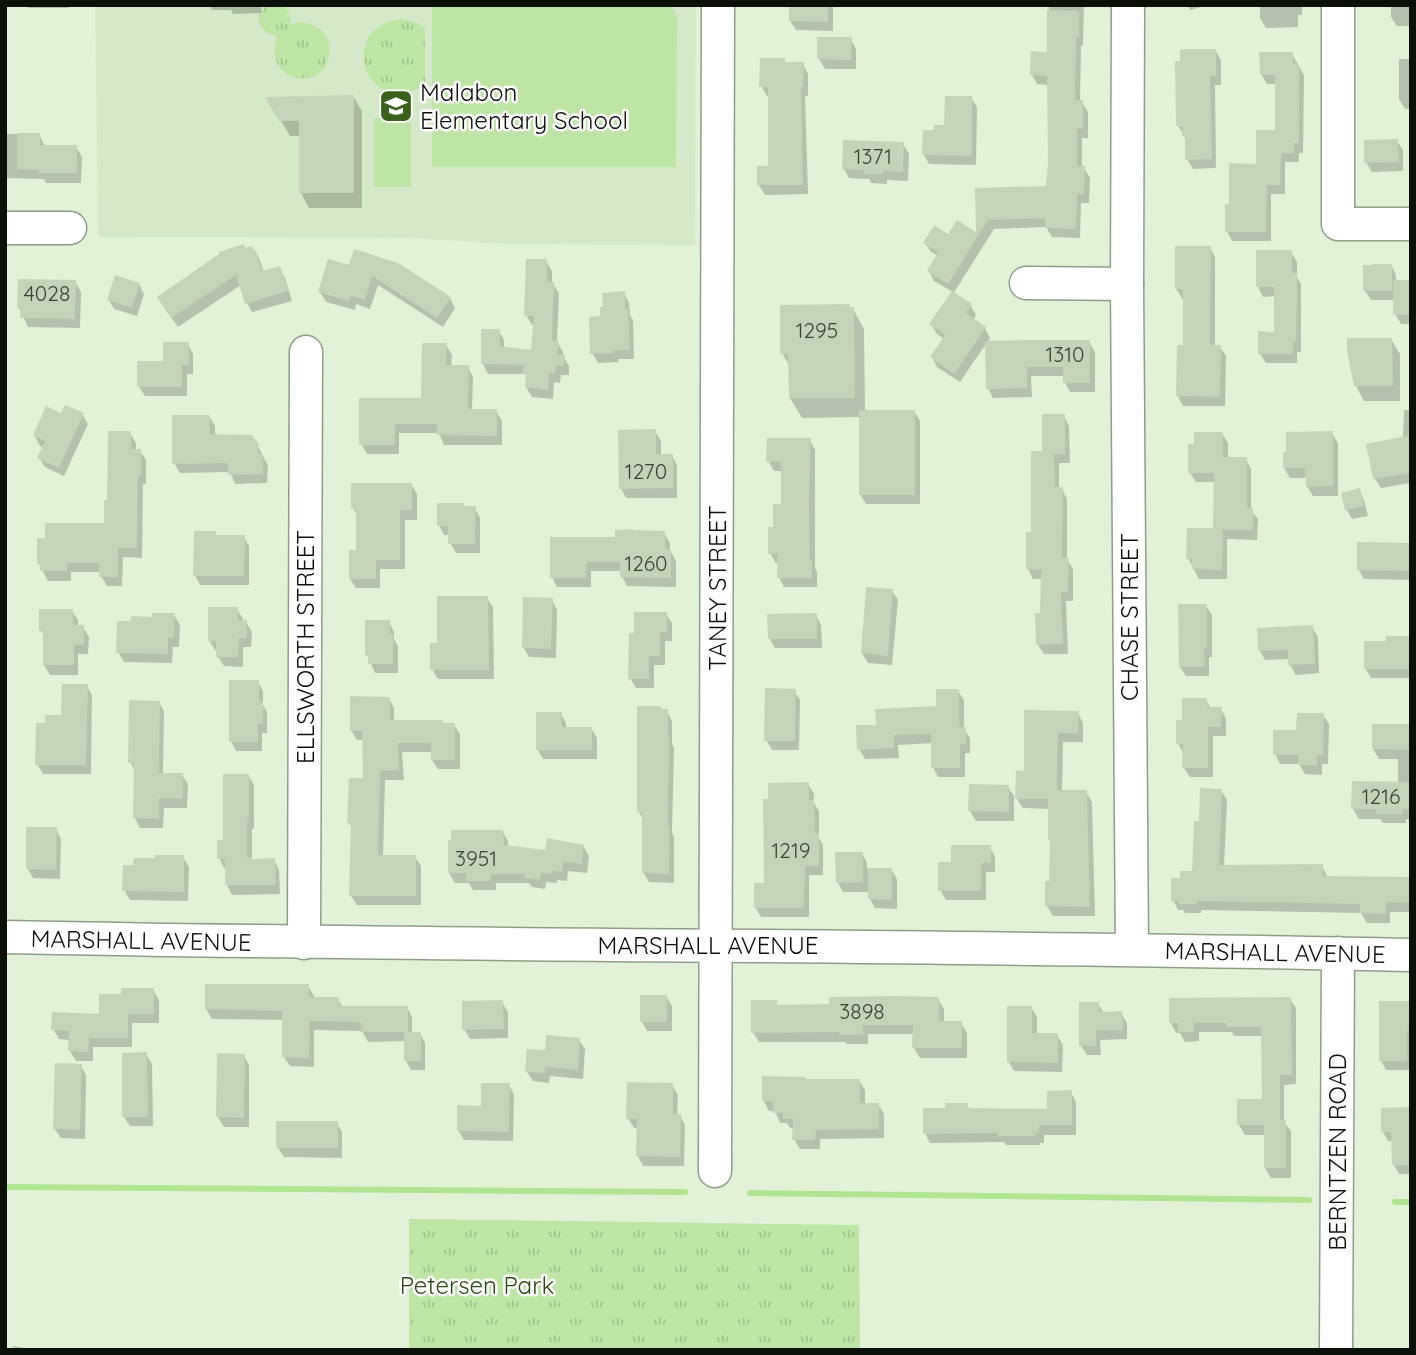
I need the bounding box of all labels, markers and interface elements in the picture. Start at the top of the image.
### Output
place label: Malabon Elementary School [420,77,628,135]
school or university icon: Malabon Elementary School [377,87,415,125]
house number: 1371 [854,143,892,169]
house number: 4028 [24,280,70,306]
house number: 1295 [796,317,838,343]
house number: 1310 [1045,341,1085,367]
house number: 1270 [625,458,667,484]
street label: TANEY STREET [702,505,732,671]
street label: ELLSWORTH STREET [290,530,320,764]
street label: CHASE STREET [1114,533,1144,701]
house number: 1260 [624,550,668,576]
house number: 1216 [1362,783,1400,809]
house number: 1219 [772,837,810,863]
house number: 3951 [455,845,497,871]
street label: MARSHALL AVENUE [30,923,252,957]
street label: MARSHALL AVENUE [598,930,818,960]
street label: MARSHALL AVENUE [1164,935,1386,969]
house number: 3898 [839,998,885,1024]
street label: BERNTZEN ROAD [1322,1053,1352,1251]
park label: Petersen Park [400,1270,554,1300]

